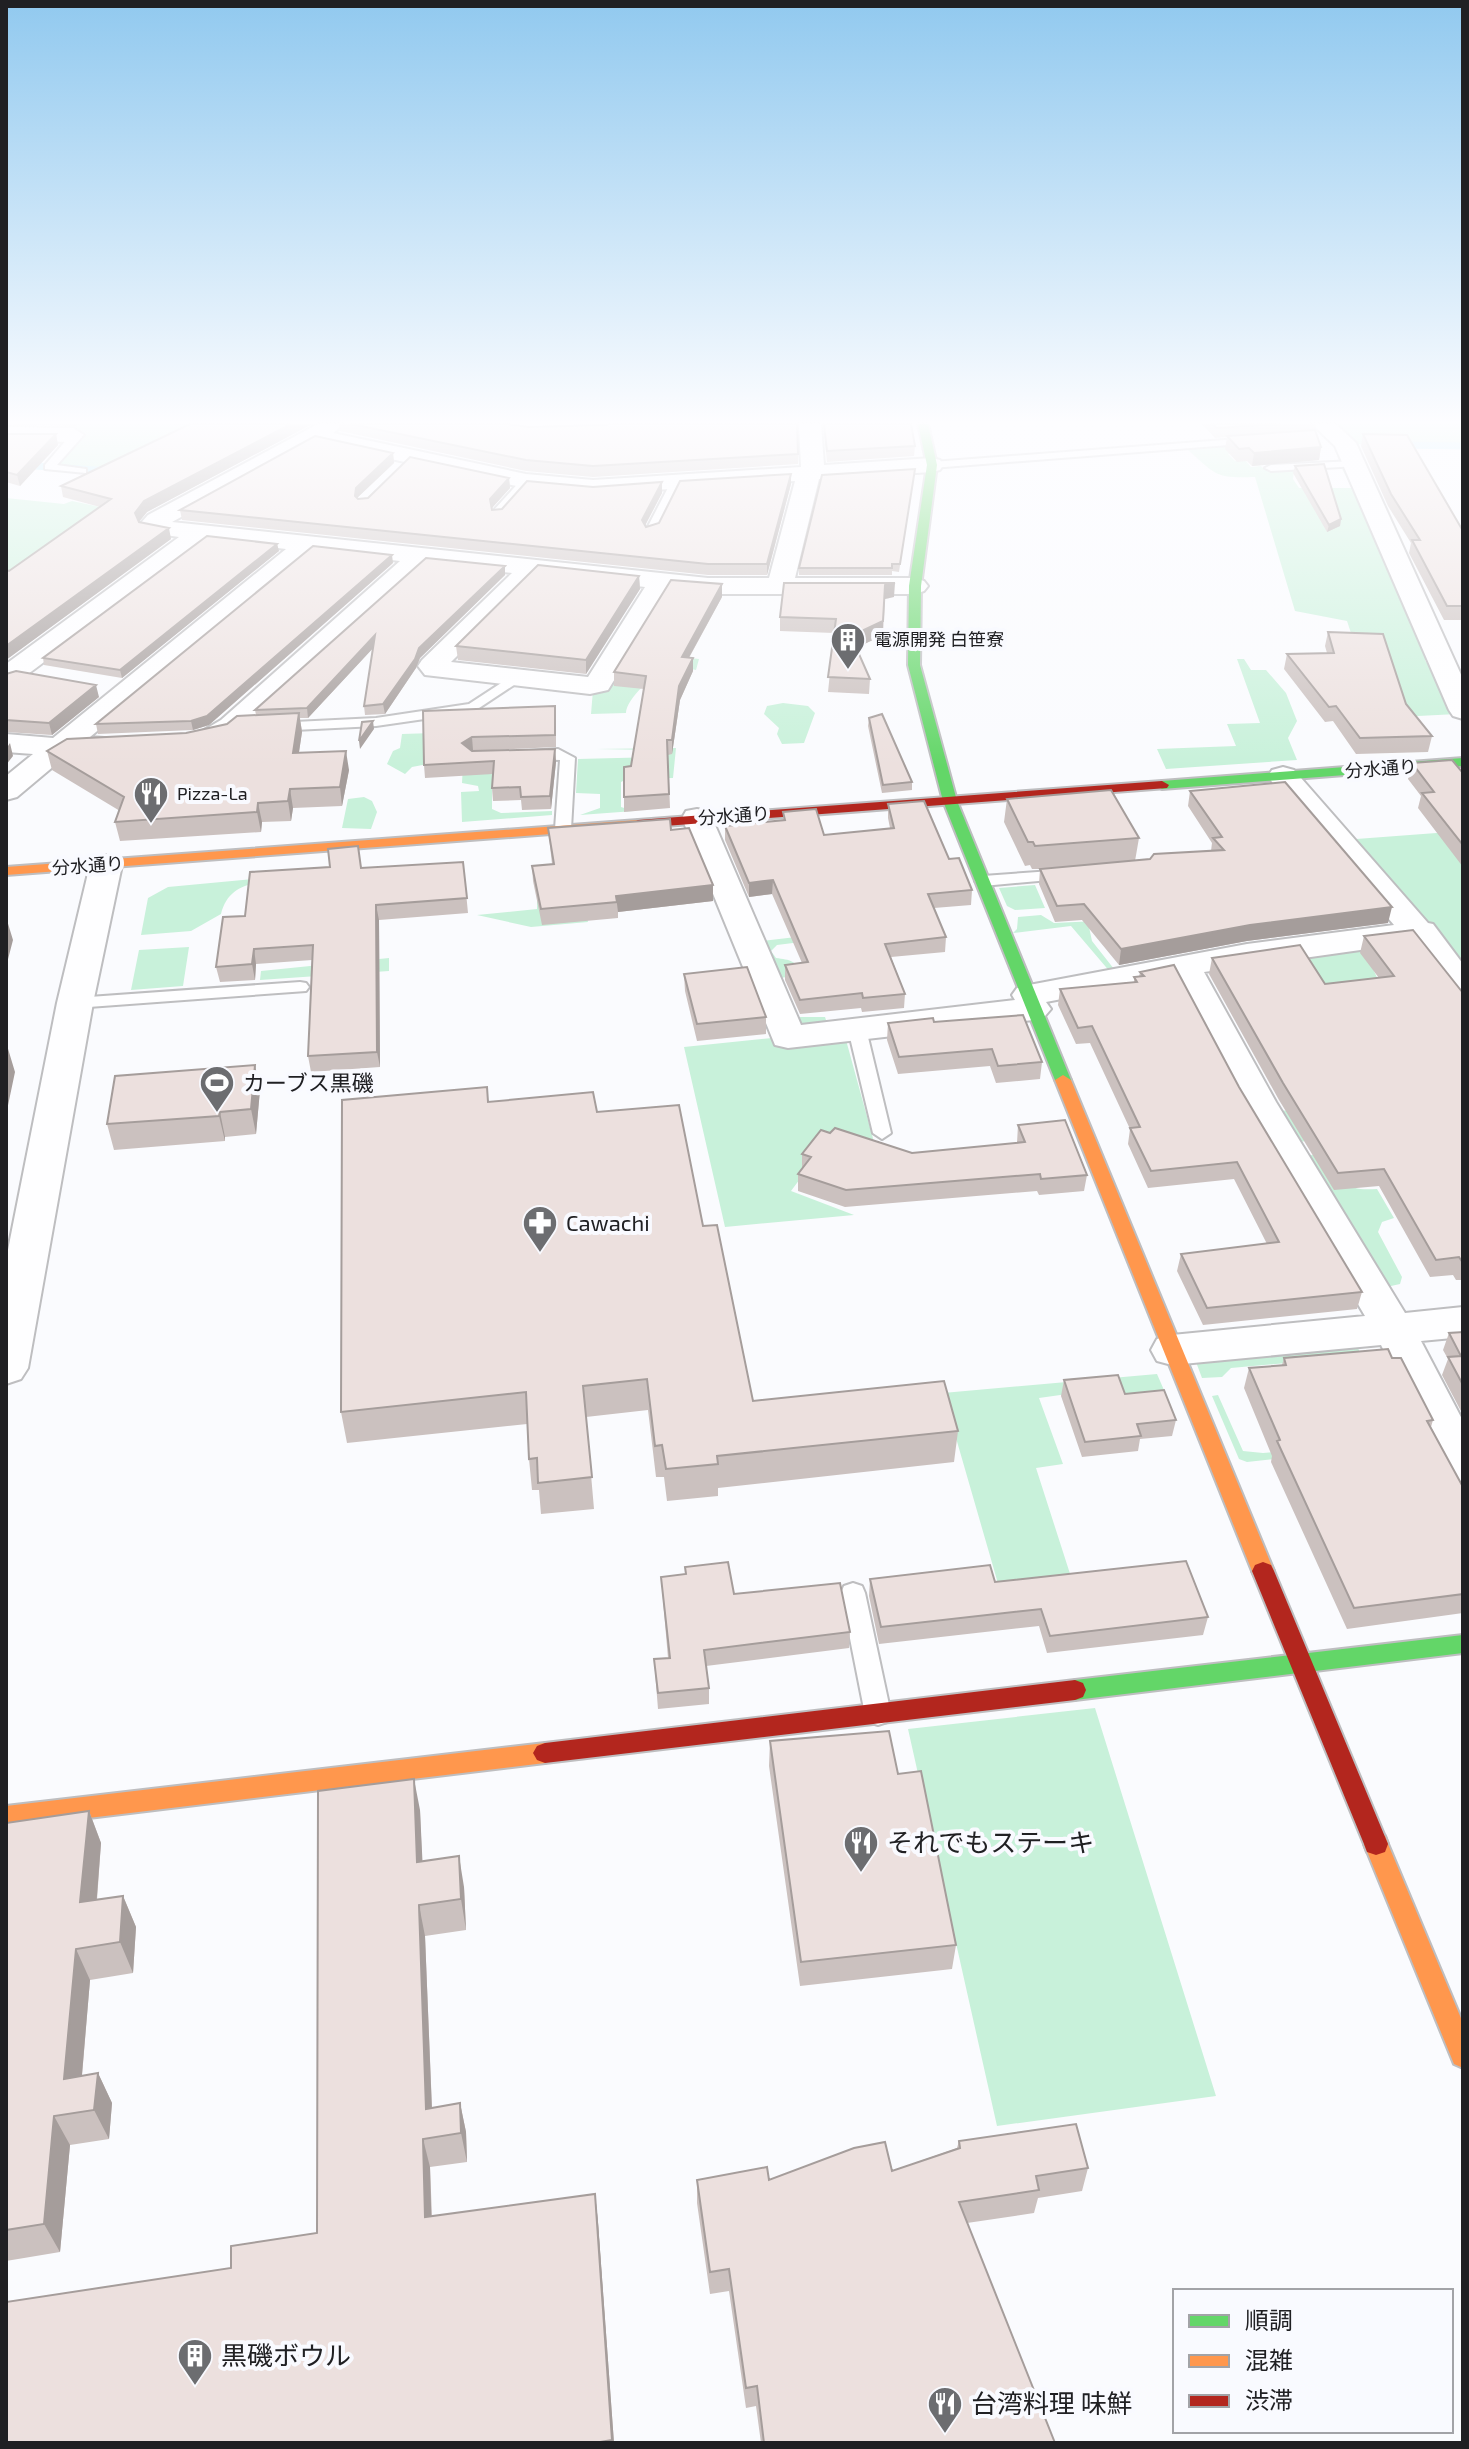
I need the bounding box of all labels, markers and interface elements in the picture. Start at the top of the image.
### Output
building icon: 電源開発 白笹寮 [829,621,867,671]
place label: 電源開発 白笹寮 [874,628,1004,650]
street label: 分水通り [1344,755,1418,781]
restaurant icon: Pizza-La [132,775,170,825]
place label: Pizza-La [177,782,248,804]
street label: 分水通り [697,802,771,828]
street label: 分水通り [51,852,125,878]
sports icon: カーブス黒磯 [198,1064,236,1114]
place label: カーブス黒磯 [243,1069,374,1095]
pharmacy icon: Cawachi [521,1204,559,1254]
place label: Cawachi [566,1209,650,1235]
restaurant icon: それでもステーキ [842,1824,880,1874]
place label: それでもステーキ [887,1826,1094,1857]
legend [1173,2289,1453,2433]
text: 順調 [1245,2305,1293,2334]
building icon: 黒磯ボウル [176,2337,214,2387]
place label: 黒磯ボウル [221,2339,351,2370]
text: 混雑 [1245,2345,1293,2374]
restaurant icon: 台湾料理 味鮮 [926,2385,964,2435]
text: 渋滞 [1245,2385,1293,2414]
place label: 台湾料理 味鮮 [971,2387,1133,2418]

